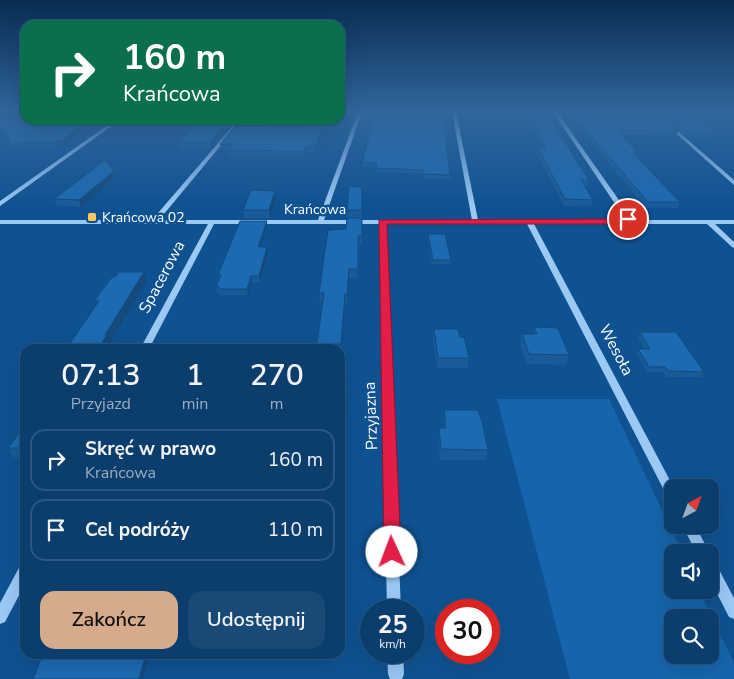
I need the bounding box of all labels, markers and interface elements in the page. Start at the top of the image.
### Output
text: 160 m [123,34,226,81]
icon: right [40,40,105,105]
text: Krańcowa [123,79,221,109]
pin [607,198,649,240]
street label: Krańcowa [284,200,346,219]
icon: arrive [614,205,642,233]
place label: Krańcowa 02 [102,208,185,227]
marker: Krańcowa 02 [86,211,98,223]
street label: Spacerowa [134,237,190,317]
street label: Wesoła [593,321,639,379]
text: 07:13 [61,355,140,396]
text: 1 [186,355,204,396]
text: 270 [250,355,304,396]
street label: Przyjazna [359,381,383,451]
text: Przyjazd [71,393,131,415]
text: min [182,393,208,415]
text: m [270,393,284,415]
text: Skręć w prawo [85,436,216,462]
icon: right [42,446,70,474]
text: 160 m [268,447,323,473]
text: Krańcowa [85,462,156,484]
north arrow [664,479,719,534]
map controls [664,479,719,664]
icon: arrive [42,516,70,544]
text: Cel podróży [85,517,189,543]
text: 110 m [268,517,323,543]
position arrow [365,525,417,577]
button: sound [664,544,719,599]
button: Zakończ [40,591,178,649]
button: Udostępnij [188,591,325,649]
speed limit sign: 30 [435,599,500,664]
text: 25 [377,608,408,642]
button: search [664,609,719,664]
text: km/h [379,636,406,652]

